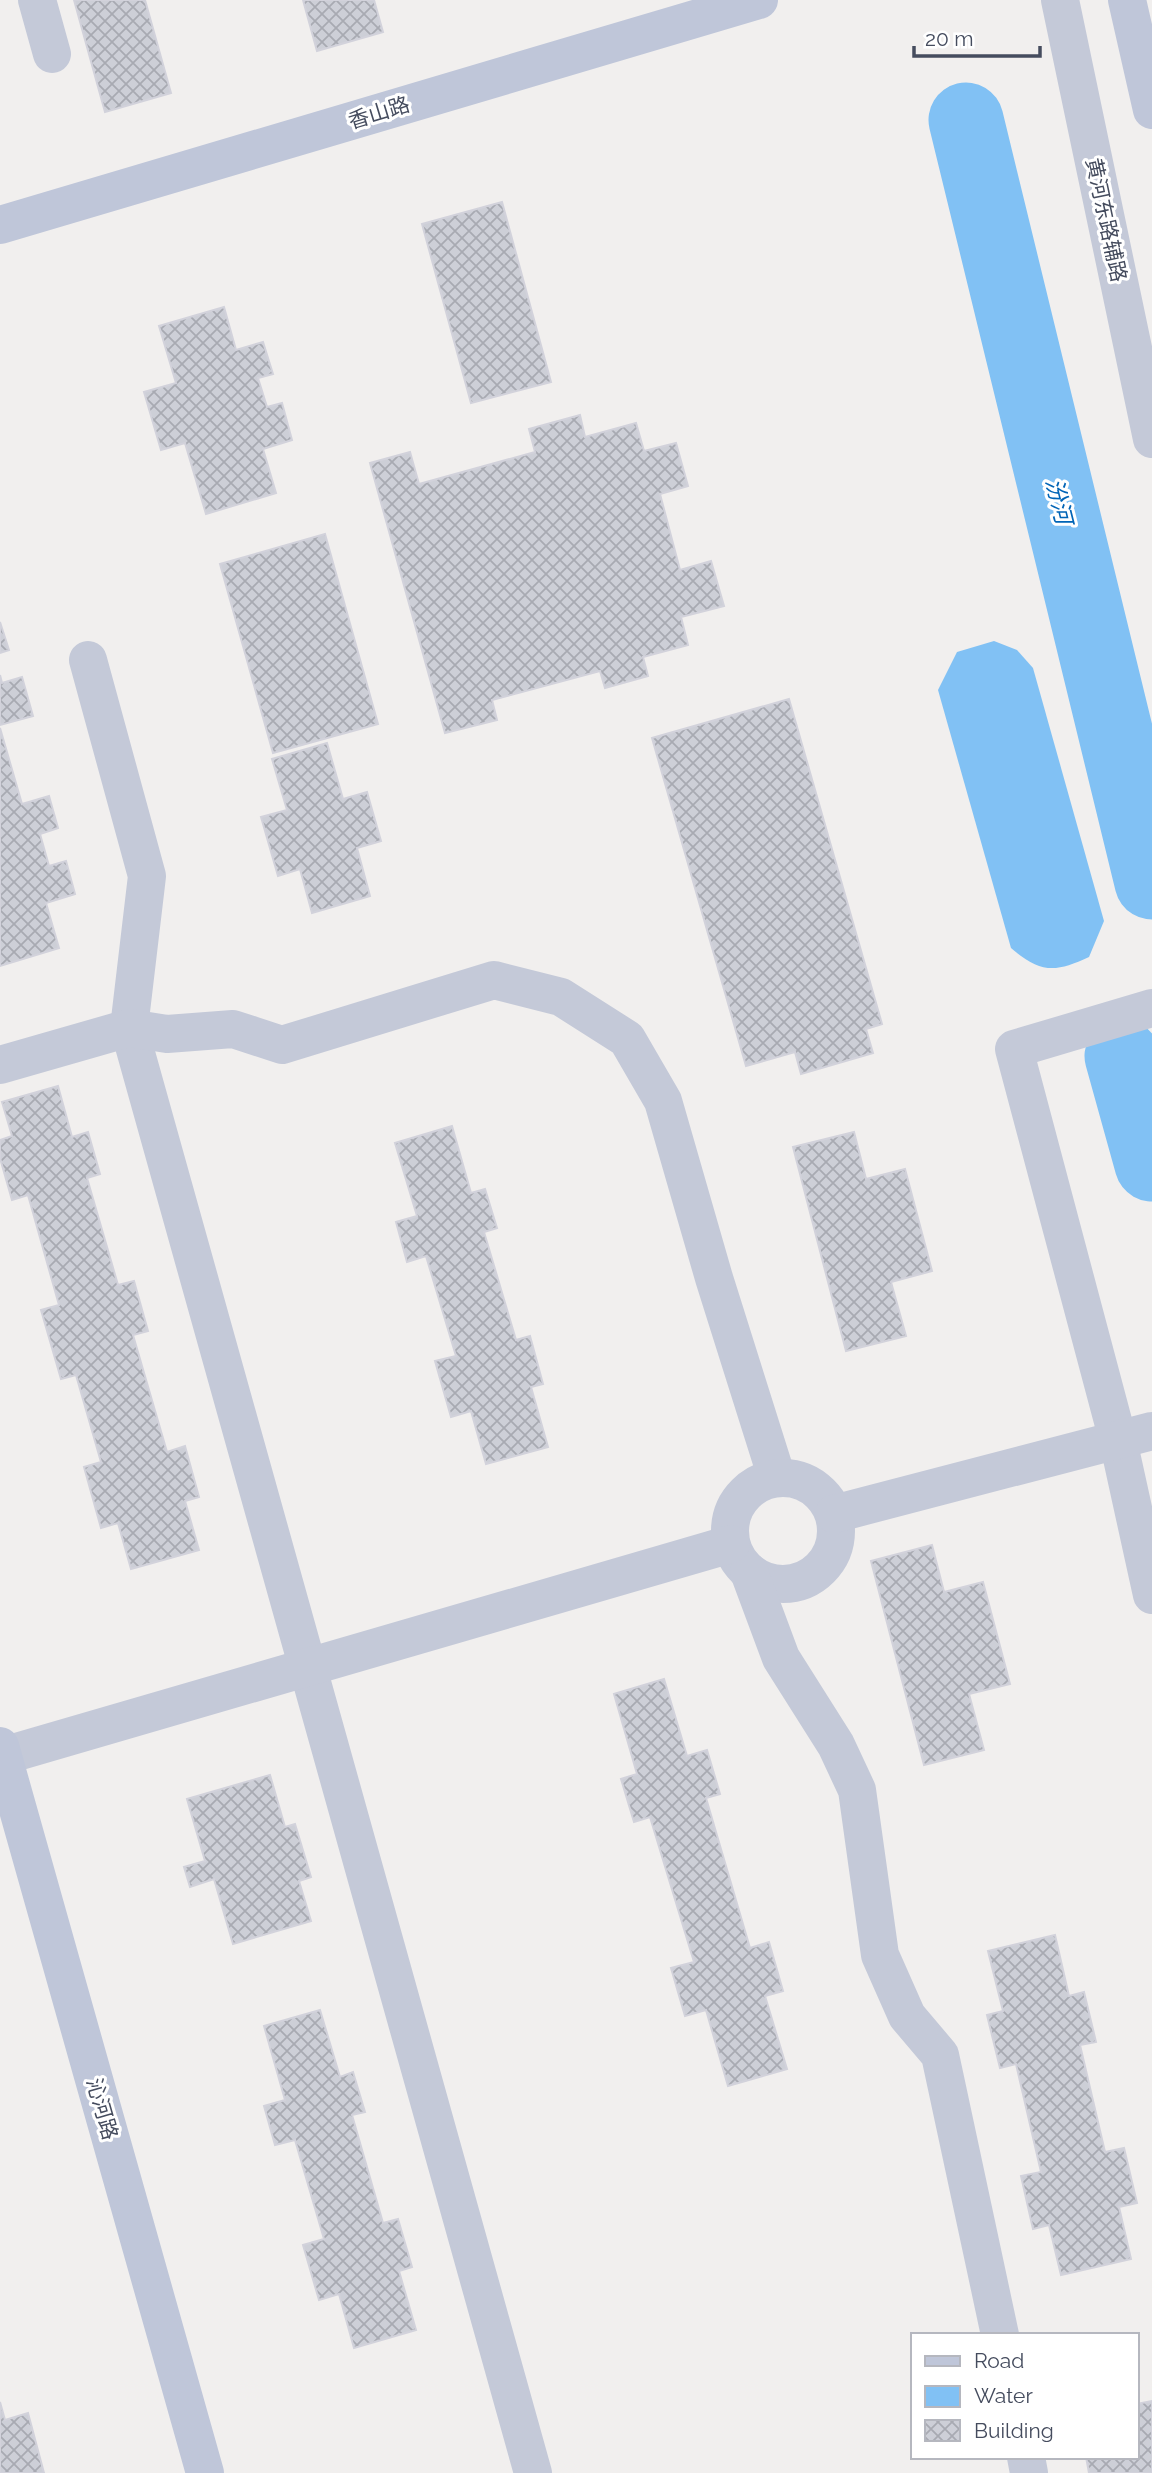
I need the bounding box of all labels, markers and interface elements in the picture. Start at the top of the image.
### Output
scale bar [914,14,1040,58]
text: 20 m [925,26,973,51]
street label: 香山路 [345,91,413,134]
street label: 黄河东路辅路 [1081,156,1132,284]
water label: 汾河 [1041,475,1079,530]
street label: 沁河路 [82,2075,123,2143]
legend [911,2333,1138,2459]
text: Road [974,2348,1024,2373]
text: Water [974,2383,1033,2408]
text: Building [974,2418,1054,2443]

